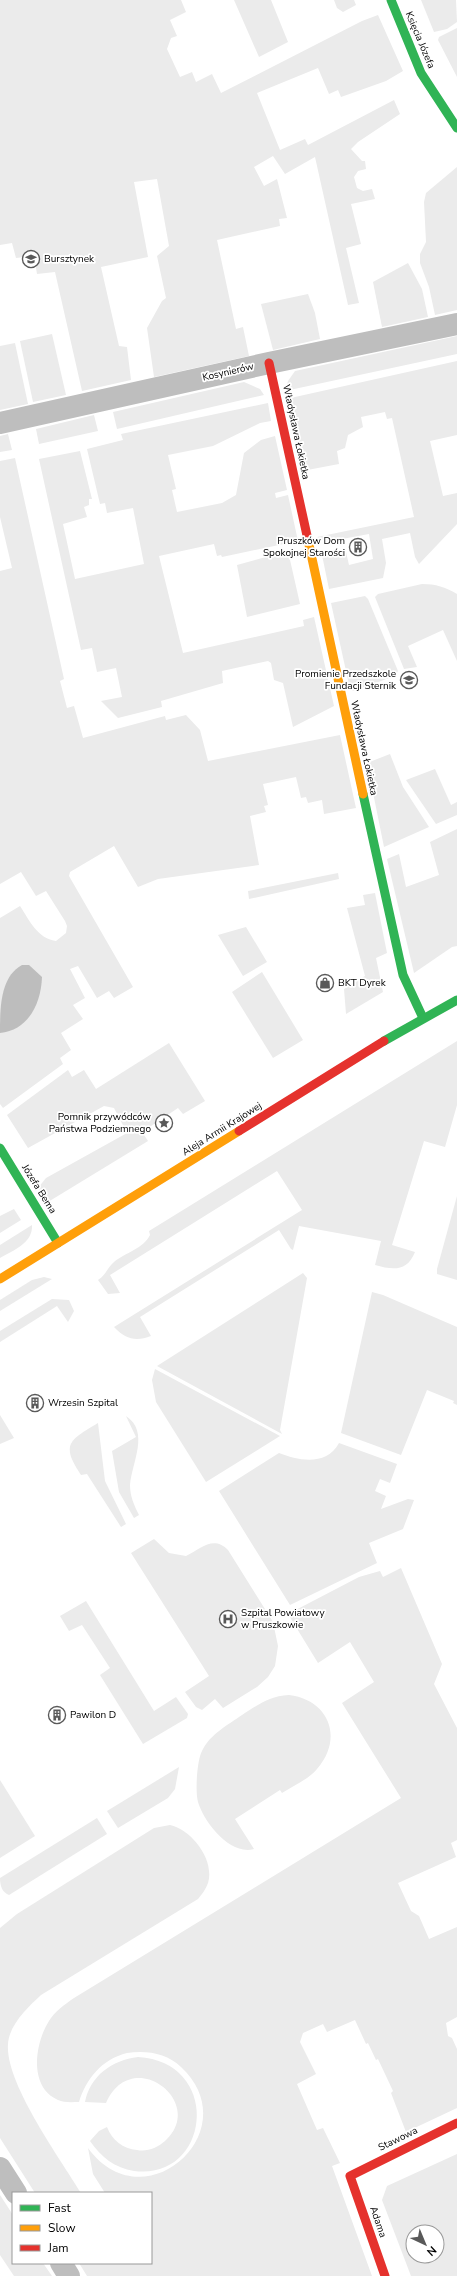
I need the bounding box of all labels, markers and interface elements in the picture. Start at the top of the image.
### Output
street label: Księcia Józefa [402,9,438,71]
school or university icon: Bursztynek [21,249,41,269]
place label: Bursztynek [44,252,95,266]
street label: Kosynierów [201,359,256,385]
street label: Władysława Łokietka [279,383,313,481]
place label: Pruszków Dom Spokojnej Starości [263,534,345,560]
building icon: Pruszków Dom Spokojnej Starości [348,537,368,557]
place label: Promienie Przedszkole Fundacji Sternik [295,667,397,693]
school or university icon: Promienie Przedszkole Fundacji Sternik [399,670,419,690]
street label: Władysława Łokietka [347,699,381,797]
shop icon: BKT Dyrek [315,973,335,993]
place label: BKT Dyrek [338,976,387,990]
street label: Aleja Armii Krajowej [180,1099,264,1159]
place label: Pomnik przywódców Państwa Podziemnego [49,1110,152,1136]
place icon: Pomnik przywódców Państwa Podziemnego [154,1113,174,1133]
street label: Józefa Bema [18,1161,60,1216]
building icon: Wrzesin Szpital [25,1393,45,1413]
place label: Wrzesin Szpital [48,1396,118,1410]
place label: Szpital Powiatowy w Pruszkowie [241,1606,325,1632]
hospital icon: Szpital Powiatowy w Pruszkowie [218,1609,238,1629]
building icon: Pawilon D [47,1705,67,1725]
place label: Pawilon D [70,1708,116,1722]
street label: Stawowa [376,2123,420,2155]
legend [12,2192,152,2264]
text: Fast [48,2200,71,2216]
street label: Adama [366,2204,390,2240]
text: Slow [48,2220,76,2236]
north arrow [405,2224,445,2264]
text: Jam [47,2240,69,2256]
text: N [423,2243,440,2259]

